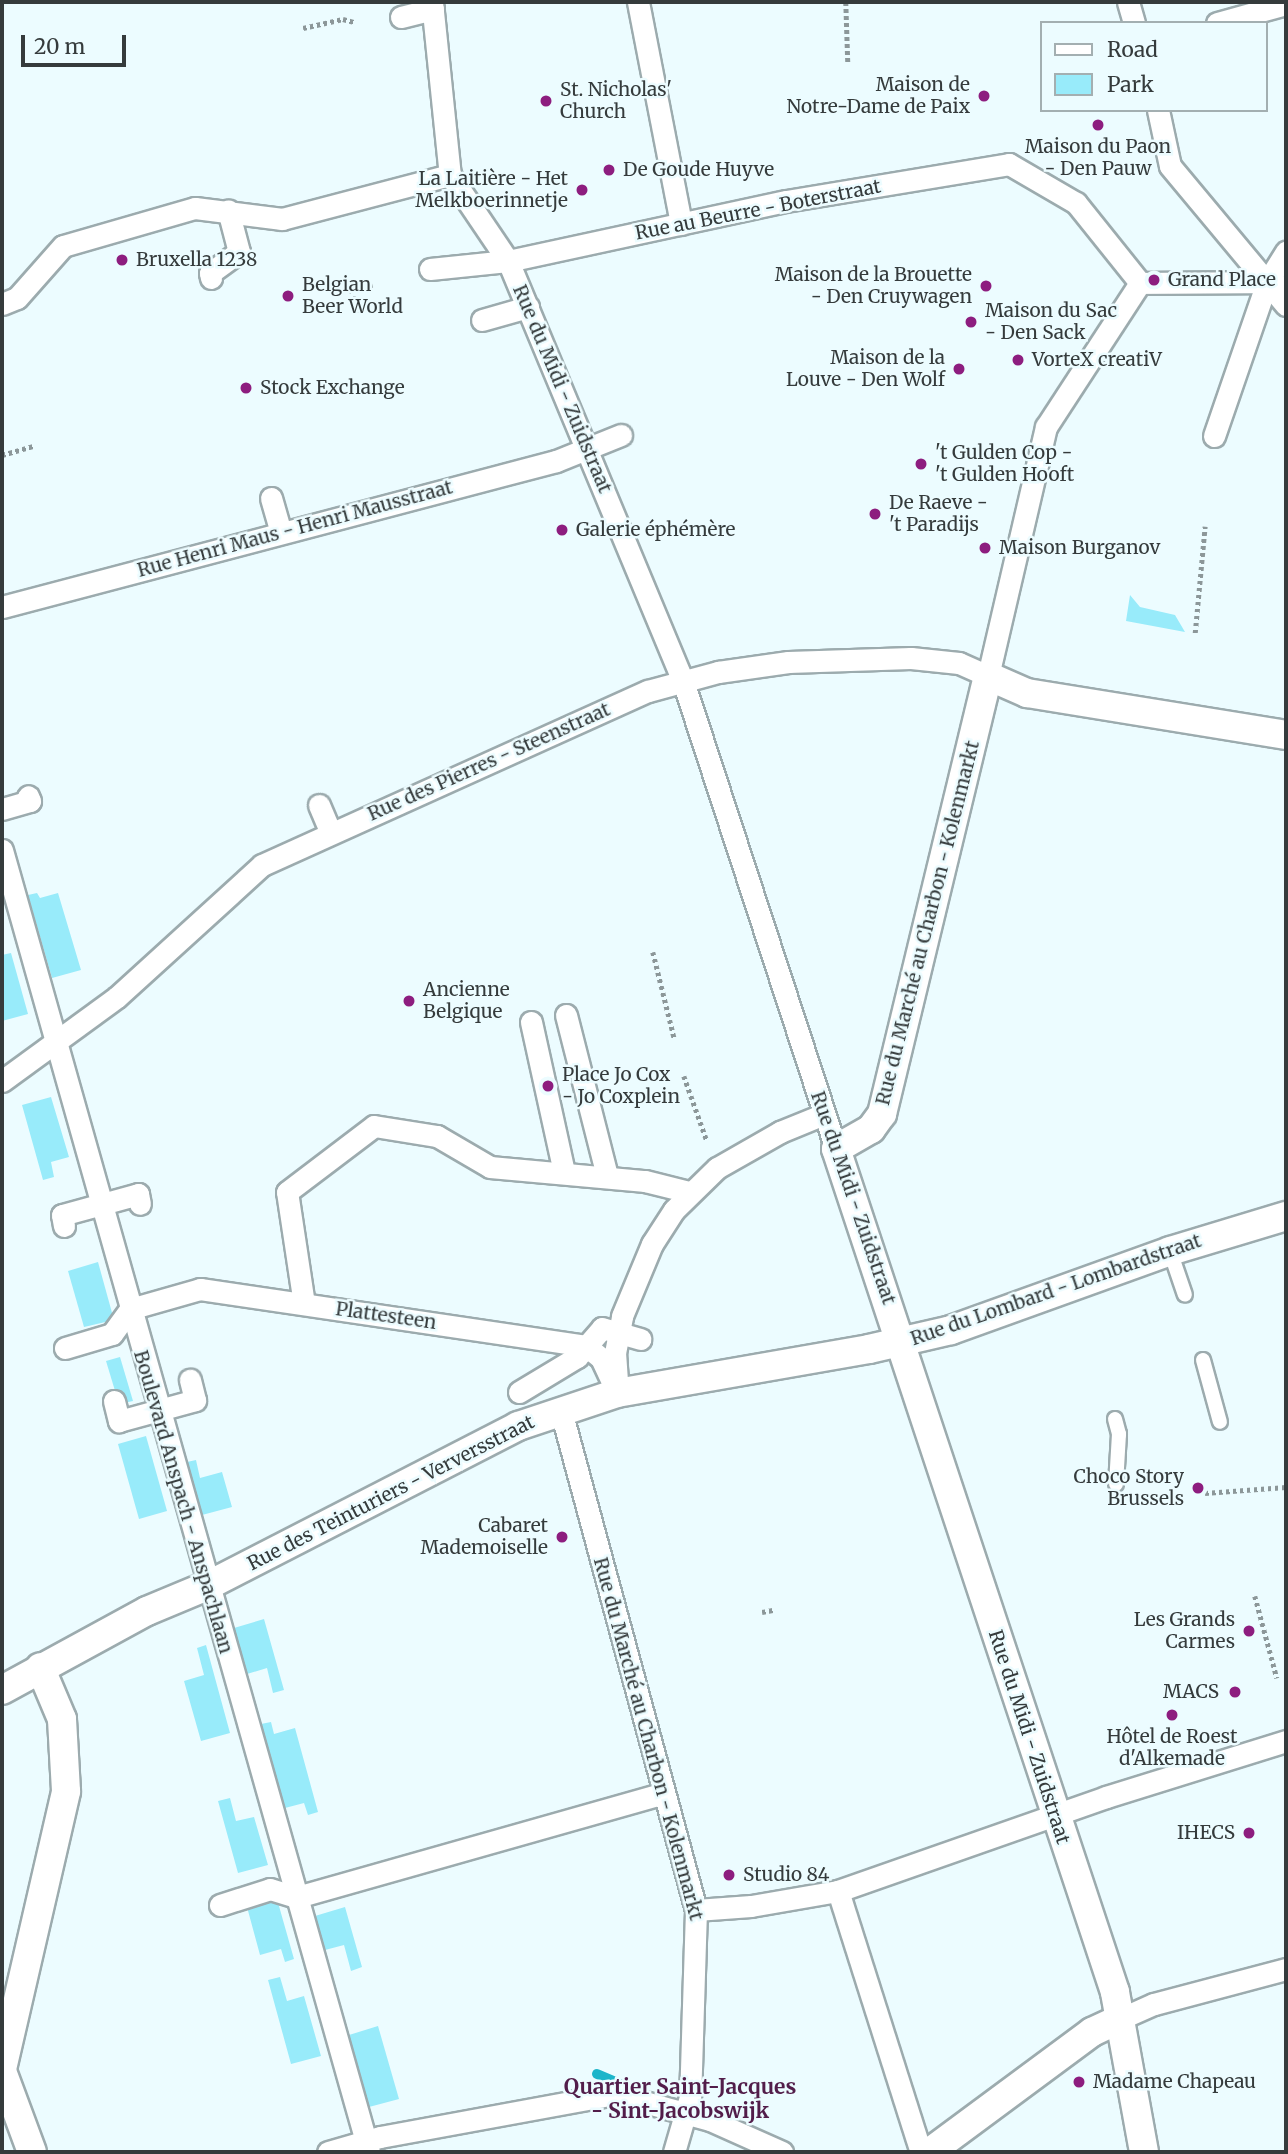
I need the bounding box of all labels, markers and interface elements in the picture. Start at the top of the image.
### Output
scale bar [24,21,130,65]
legend [1040,21,1267,112]
text: 20 m [34,33,85,60]
text: Road [1107,36,1158,63]
text: Park [1107,71,1154,98]
place label: Maison de Notre-Dame de Paix [786,74,970,118]
place label: St. Nicholas' Church [560,79,672,123]
marker: Maison de Notre-Dame de Paix [976,88,992,104]
marker: St. Nicholas' Church [538,93,554,109]
marker: Maison du Paon - Den Pauw [1090,117,1106,133]
place label: Maison du Paon - Den Pauw [1025,136,1171,180]
place label: De Goude Huyve [623,159,774,181]
marker: De Goude Huyve [601,162,617,178]
place label: La Laitière - Het Melkboerinnetje [415,168,568,212]
street label: Rue au Beurre - Boterstraat [633,175,883,245]
marker: La Laitière - Het Melkboerinnetje [574,182,590,198]
place label: Bruxella 1238 [136,249,257,271]
marker: Bruxella 1238 [114,252,130,268]
place label: Maison de la Brouette - Den Cruywagen [775,264,972,308]
place label: Grand Place [1168,269,1276,291]
marker: Grand Place [1146,272,1162,288]
place label: Belgian Beer World [302,274,403,318]
marker: Maison de la Brouette - Den Cruywagen [978,278,994,294]
street label: Rue du Midi - Zuidstraat [508,281,616,497]
marker: Belgian Beer World [280,288,296,304]
place label: Maison du Sac - Den Sack [985,300,1117,344]
marker: Maison du Sac - Den Sack [963,314,979,330]
place label: Maison de la Louve - Den Wolf [786,347,945,391]
place label: VorteX creatiV [1032,349,1162,371]
marker: VorteX creatiV [1010,352,1026,368]
marker: Maison de la Louve - Den Wolf [951,361,967,377]
place label: Stock Exchange [260,377,405,399]
marker: Stock Exchange [238,380,254,396]
place label: 't Gulden Cop - 't Gulden Hooft [935,442,1074,486]
marker: 't Gulden Cop - 't Gulden Hooft [913,456,929,472]
street label: Rue Henri Maus - Henri Mausstraat [135,476,455,582]
place label: De Raeve - 't Paradijs [889,492,988,536]
marker: De Raeve - 't Paradijs [867,506,883,522]
place label: Galerie éphémère [576,519,735,541]
marker: Galerie éphémère [554,522,570,538]
place label: Maison Burganov [999,537,1160,559]
marker: Maison Burganov [977,540,993,556]
street label: Rue des Pierres - Steenstraat [364,698,614,826]
street label: Rue du Marché au Charbon - Kolenmarkt [872,738,984,1108]
place label: Ancienne Belgique [423,979,510,1023]
marker: Ancienne Belgique [401,993,417,1009]
place label: Place Jo Cox - Jo Coxplein [562,1064,680,1108]
marker: Place Jo Cox - Jo Coxplein [540,1078,556,1094]
street label: Rue du Midi - Zuidstraat [806,1088,900,1308]
street label: Rue du Lombard - Lombardstraat [908,1229,1204,1351]
street label: Plattesteen [334,1298,438,1334]
street label: Boulevard Anspach - Anspachlaan [129,1348,237,1656]
street label: Rue des Teinturiers - Verversstraat [244,1410,538,1576]
place label: Choco Story Brussels [1073,1466,1184,1510]
marker: Choco Story Brussels [1190,1480,1206,1496]
place label: Cabaret Mademoiselle [421,1515,548,1559]
marker: Cabaret Mademoiselle [554,1529,570,1545]
street label: Rue du Marché au Charbon - Kolenmarkt [588,1555,708,1923]
place label: Les Grands Carmes [1134,1609,1235,1653]
marker: Les Grands Carmes [1241,1623,1257,1639]
street label: Rue du Midi - Zuidstraat [984,1627,1074,1847]
place label: MACS [1163,1681,1219,1703]
marker: MACS [1225,1682,1245,1702]
marker: Hôtel de Roest d'Alkemade [1164,1707,1180,1723]
place label: Hôtel de Roest d'Alkemade [1107,1726,1237,1770]
place label: IHECS [1177,1822,1235,1844]
marker: IHECS [1241,1825,1257,1841]
place label: Studio 84 [743,1864,829,1886]
marker: Studio 84 [721,1867,737,1883]
place label: Madame Chapeau [1093,2071,1256,2093]
district label: Quartier Saint-Jacques - Sint-Jacobswijk [564,2074,796,2124]
marker: Madame Chapeau [1071,2074,1087,2090]

